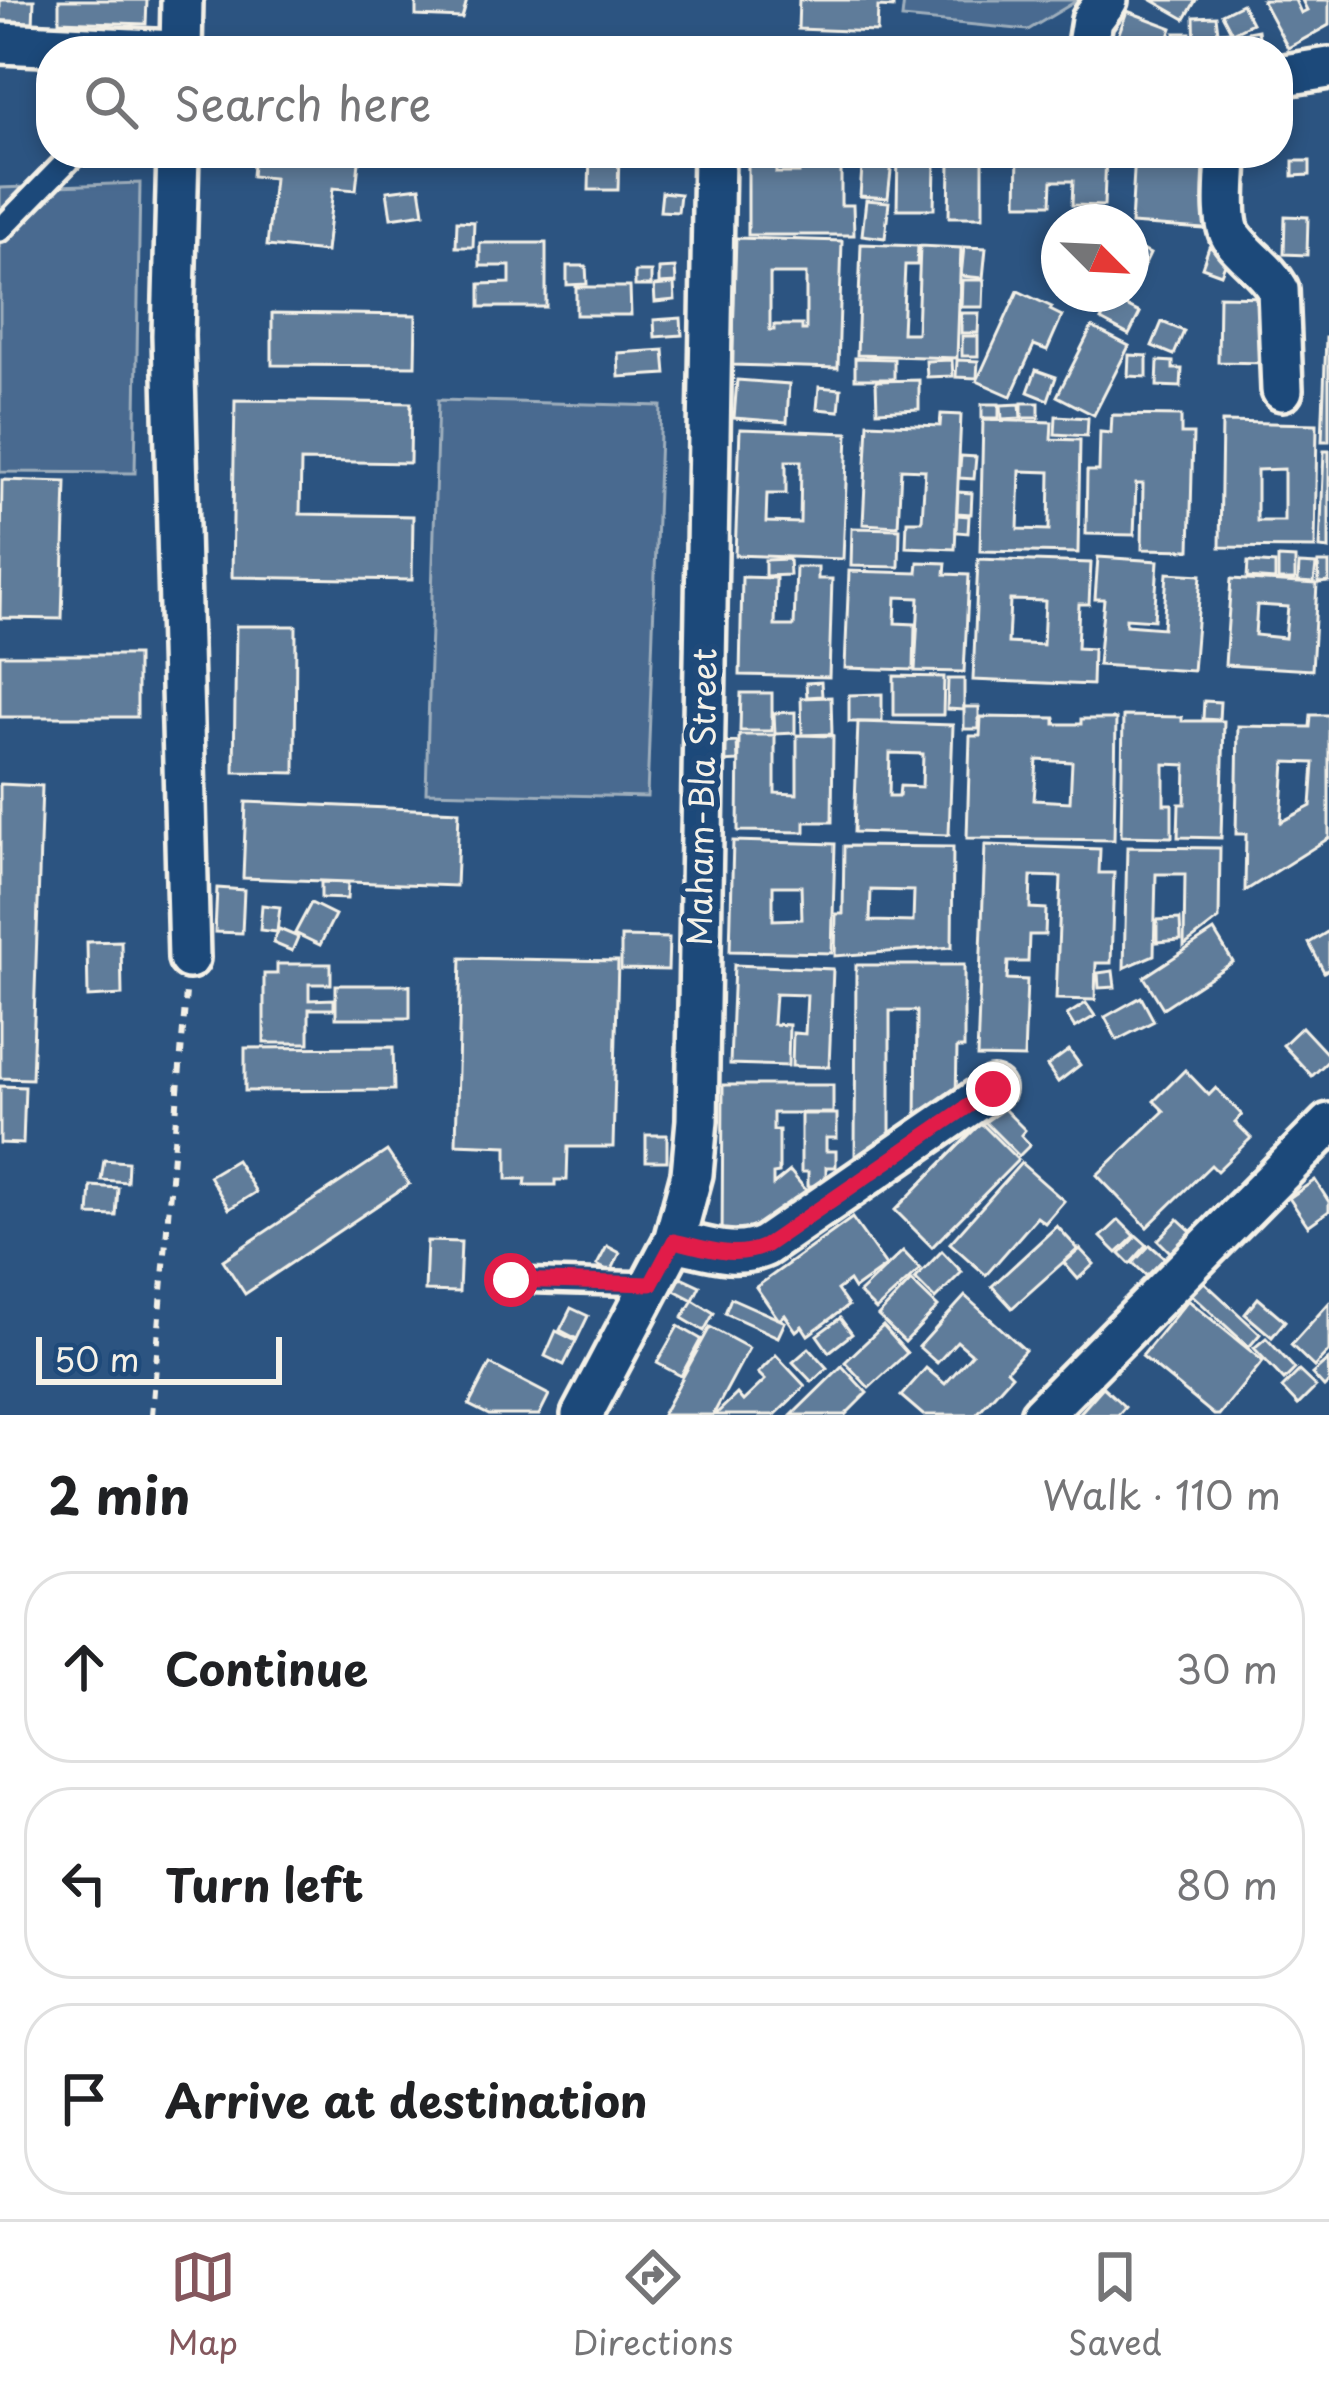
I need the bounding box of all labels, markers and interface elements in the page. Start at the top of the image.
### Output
search box [36,36,1293,168]
text: Search here [174,68,431,136]
icon: search [78,69,144,135]
north arrow [1041,204,1149,312]
street label: Maham-Bla Street [672,648,728,946]
route end [966,1062,1020,1116]
route start [484,1253,538,1307]
scale bar [36,1331,282,1384]
text: 50 m [54,1333,140,1383]
text: 2 min [48,1455,190,1532]
text: Walk · 110 m [1043,1464,1281,1523]
text: Continue [165,1633,368,1701]
icon: ahead [51,1634,117,1700]
text: 30 m [1175,1638,1278,1697]
text: Turn left [165,1849,364,1917]
icon: left [51,1850,117,1916]
text: 80 m [1176,1854,1278,1913]
text: Arrive at destination [165,2065,648,2133]
icon: arrive [51,2066,117,2132]
tab: Map [167,2244,238,2366]
tab: Directions [573,2244,733,2366]
tab: Saved [1068,2244,1162,2366]

